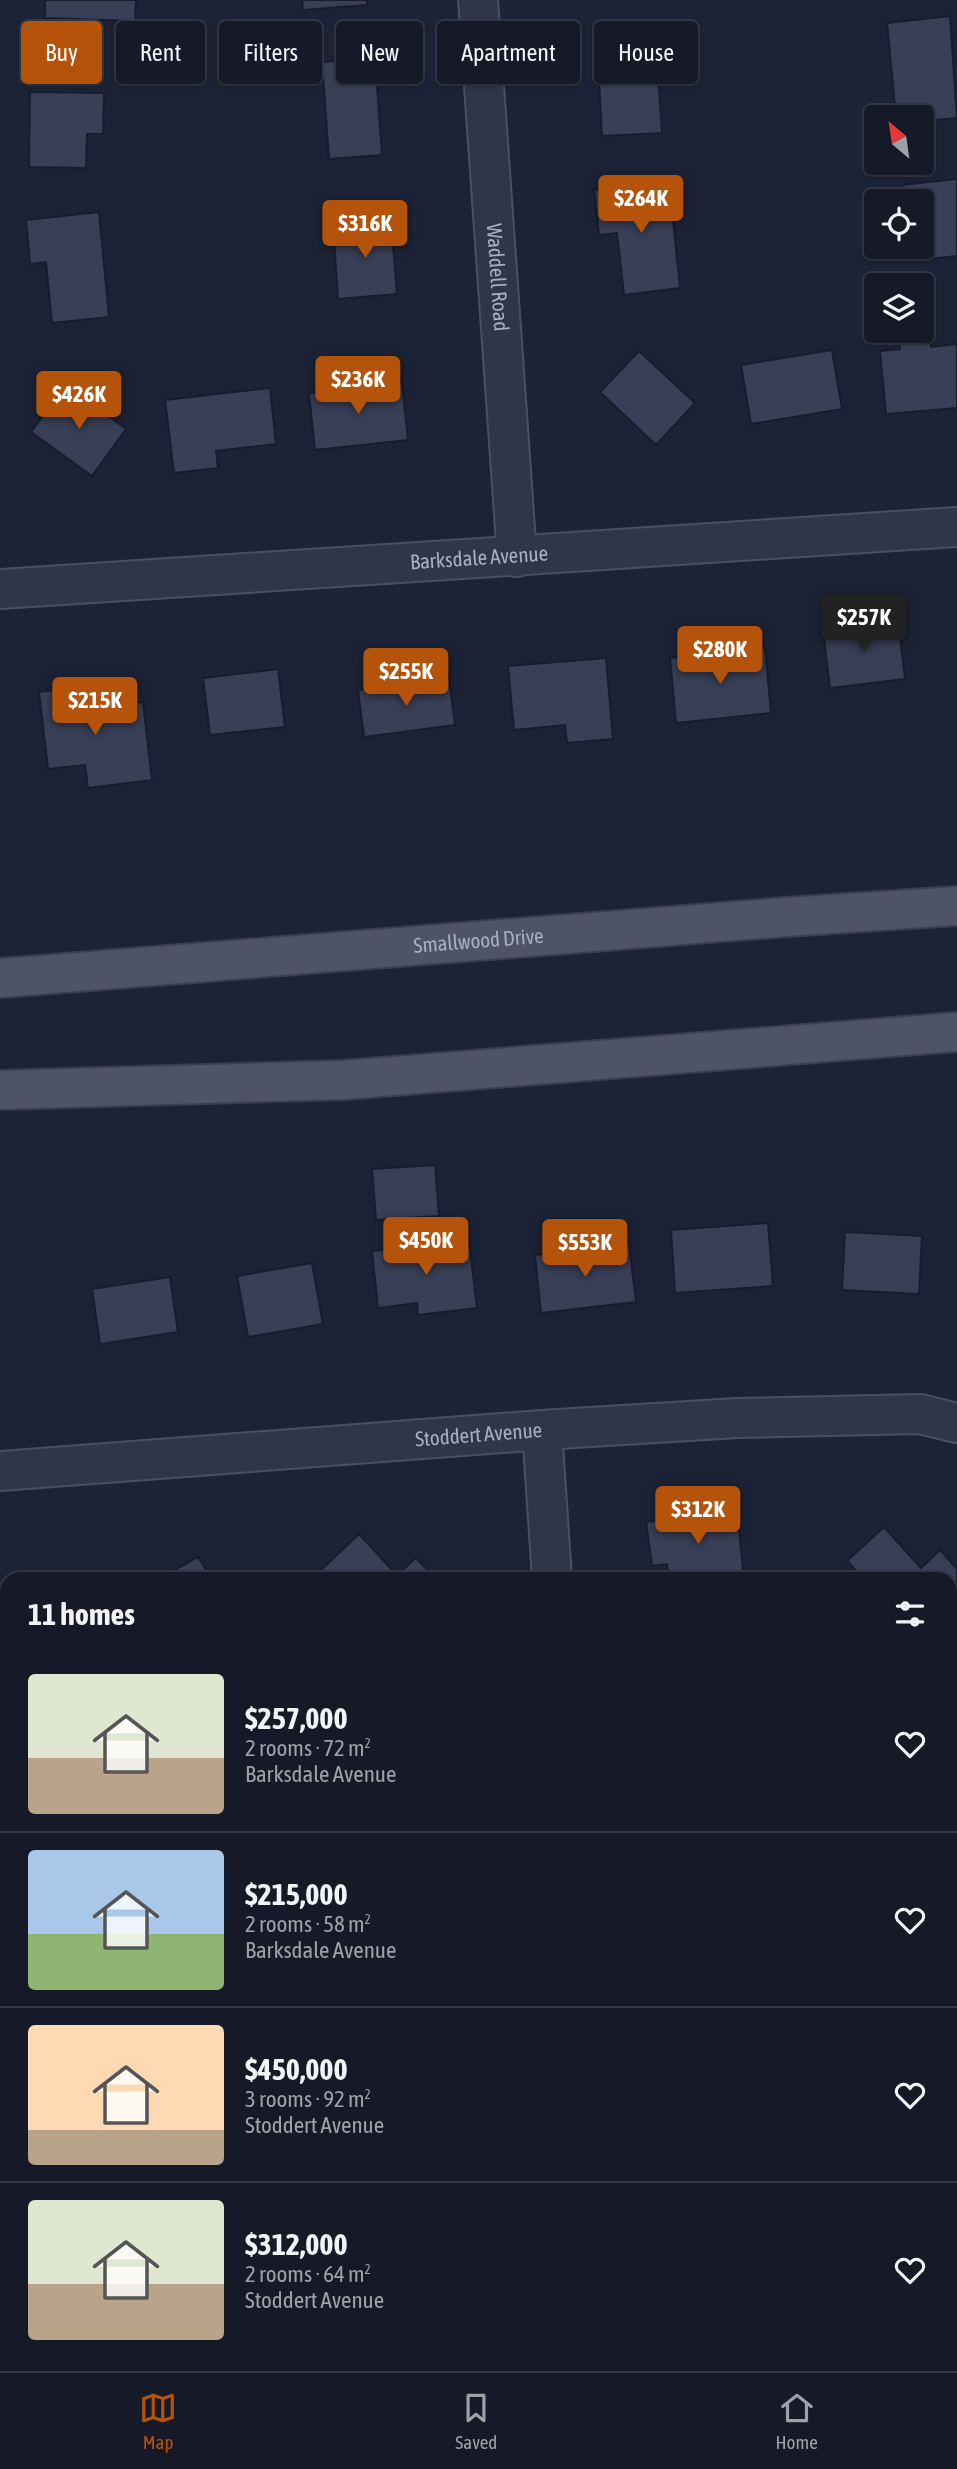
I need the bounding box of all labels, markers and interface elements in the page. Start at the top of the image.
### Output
chip: Buy [21,21,102,84]
chip: Rent [116,21,205,84]
chip: Filters [219,21,322,84]
chip: New [336,21,423,84]
chip: Apartment [437,21,580,84]
chip: House [594,21,698,84]
north arrow [864,105,934,175]
map controls [864,105,934,343]
pin: $264K [592,176,690,235]
text: $264K [614,185,668,211]
button: locate [864,189,934,259]
pin: $316K [316,201,414,260]
text: $316K [338,210,392,236]
street label: Waddell Road [483,223,514,332]
button: layers [864,273,934,343]
pin: $236K [309,356,407,416]
text: $236K [331,366,385,392]
pin: $426K [30,372,128,431]
text: $426K [52,381,106,407]
street label: Barksdale Avenue [409,541,549,573]
pin: $257K [815,594,913,654]
text: $257K [837,604,891,630]
pin: $280K [671,626,769,686]
text: $280K [693,636,747,662]
pin: $255K [357,648,455,708]
text: $255K [379,658,433,684]
pin: $215K [46,678,144,737]
text: $215K [68,687,122,713]
street label: Smallwood Drive [413,923,544,957]
pin: $450K [377,1218,475,1277]
pin: $553K [536,1220,634,1279]
text: $450K [399,1227,453,1253]
text: $553K [558,1229,612,1255]
street label: Stoddert Avenue [414,1417,543,1451]
pin: $312K [649,1486,747,1546]
text: $312K [671,1496,725,1522]
icon: filters [891,1595,929,1633]
text: 11 homes [28,1597,135,1631]
text: $257,000 [245,1701,348,1735]
icon: home [84,1702,168,1786]
icon: heart [891,1725,929,1763]
text: 2 rooms · 72 m² [245,1735,371,1761]
text: Barksdale Avenue [245,1761,396,1787]
text: $215,000 [245,1877,348,1911]
icon: home [84,1878,168,1962]
icon: heart [891,1901,929,1939]
text: 2 rooms · 58 m² [245,1911,371,1937]
text: Barksdale Avenue [245,1937,396,1963]
text: $450,000 [245,2052,348,2086]
icon: home [84,2053,168,2137]
icon: heart [891,2076,929,2114]
text: 3 rooms · 92 m² [245,2086,371,2112]
text: Stoddert Avenue [245,2112,384,2138]
text: $312,000 [245,2227,348,2261]
icon: home [84,2228,168,2312]
icon: heart [891,2251,929,2289]
text: 2 rooms · 64 m² [245,2261,371,2287]
text: Stoddert Avenue [245,2287,384,2313]
tab: Map [139,2389,177,2453]
tab: Saved [455,2389,497,2453]
tab: Home [776,2389,818,2453]

